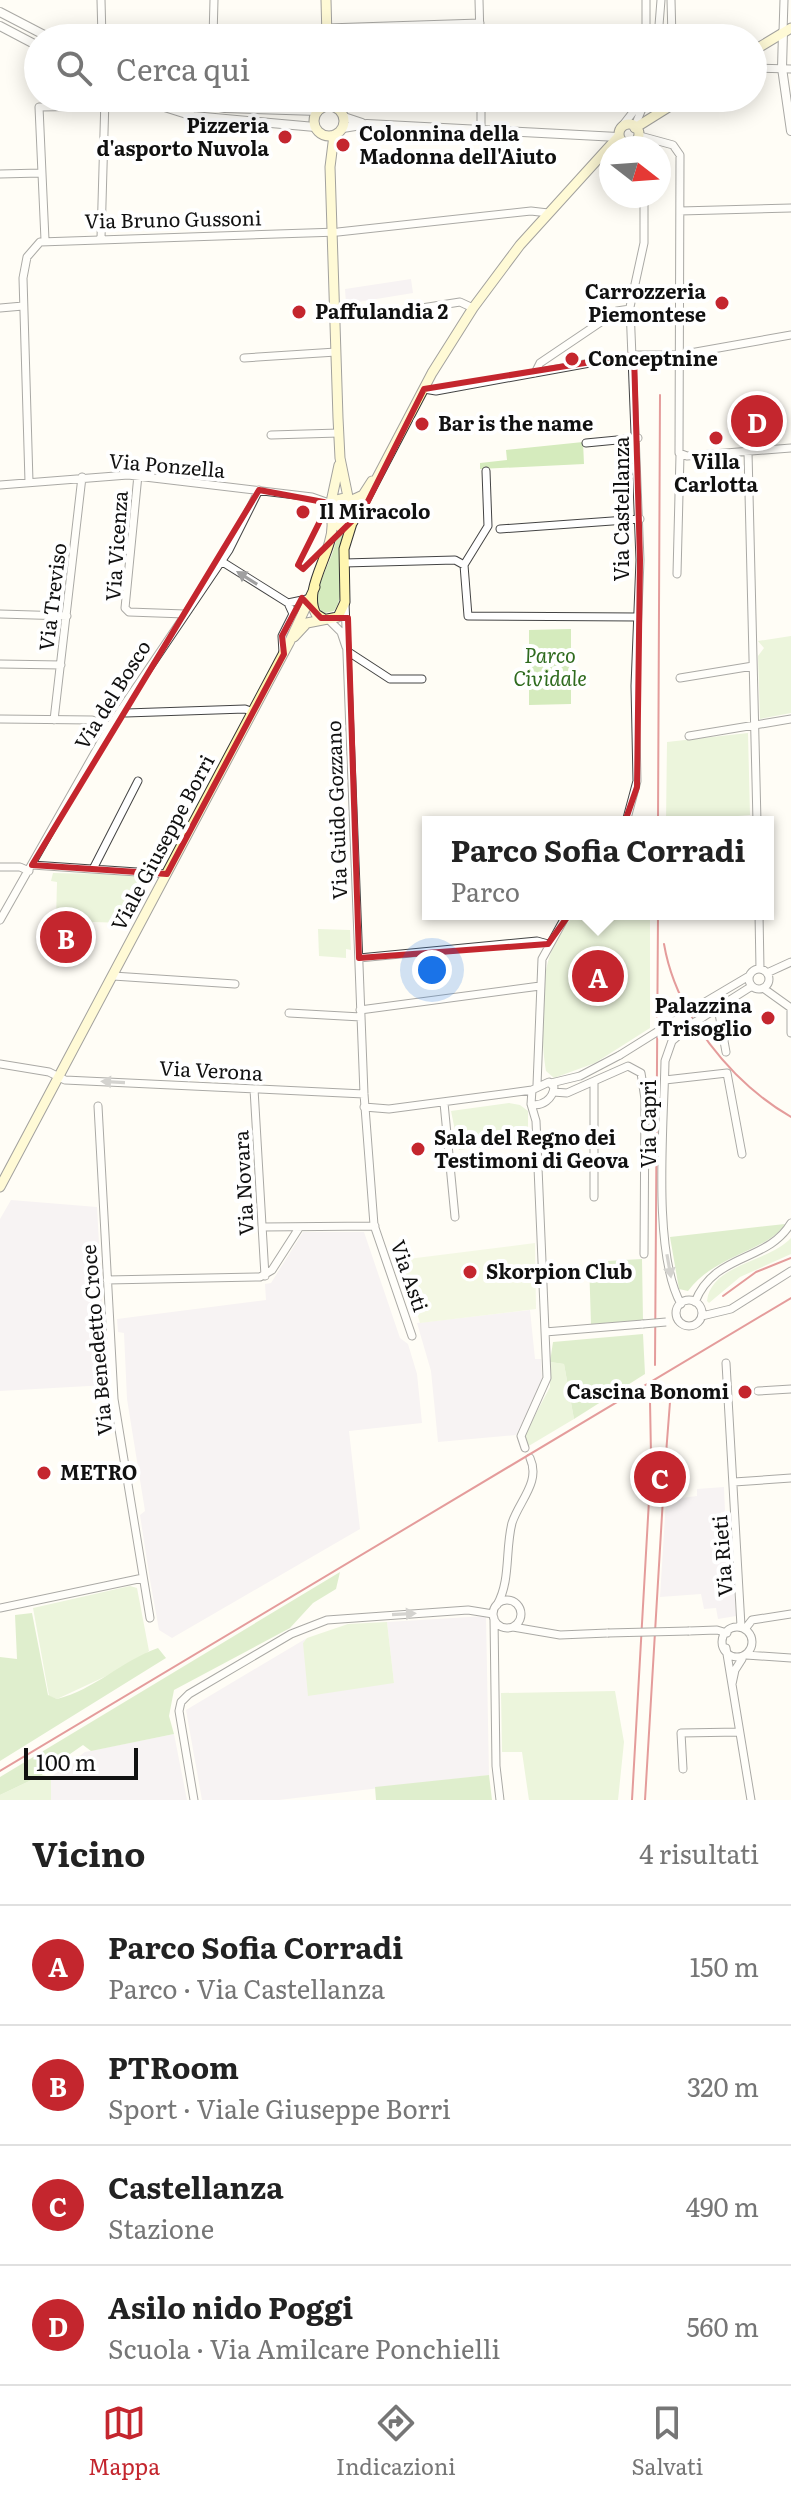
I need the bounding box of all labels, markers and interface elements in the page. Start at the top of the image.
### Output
search box [24,24,767,112]
icon: search [52,46,96,90]
text: Cerca qui [116,46,250,90]
place label: Pizzeria d'asporto Nuvola [97,109,269,162]
place label: Colonnina della Madonna dell'Aiuto [359,117,557,170]
marker: Pizzeria d'asporto Nuvola [276,128,294,146]
marker: Colonnina della Madonna dell'Aiuto [334,136,352,154]
north arrow [599,136,671,208]
street label: Via Bruno Gussoni [84,201,262,235]
place label: Carrozzeria Piemontese [585,275,706,328]
marker: Carrozzeria Piemontese [713,294,731,312]
place label: Paffulandia 2 [315,295,449,325]
marker: Paffulandia 2 [290,303,308,321]
place label: Conceptnine [588,342,718,372]
marker: Conceptnine [563,350,581,368]
pin: D [731,391,783,451]
place label: Bar is the name [438,407,593,437]
marker: Bar is the name [413,415,431,433]
marker: Villa Carlotta [707,429,725,447]
street label: Via Castellanza [605,436,635,581]
street label: Via Ponzella [108,444,227,484]
place label: Villa Carlotta [674,445,759,498]
street label: Via Vicenza [96,489,134,602]
place label: Il Miracolo [319,495,431,525]
marker: Il Miracolo [294,503,312,521]
street label: Via Treviso [29,541,73,653]
one-way arrow [236,571,258,585]
street label: Via del Bosco [66,633,157,754]
park label: Parco Cividale [513,639,587,692]
street label: Via Guido Gozzano [317,720,353,900]
street label: Viale Giuseppe Borri [102,748,221,935]
popup [422,816,774,920]
text: Parco Sofia Corradi [450,827,746,871]
text: Parco [450,871,520,910]
pin: B [40,907,92,967]
pin: A [572,946,624,1006]
your location [412,950,452,990]
place label: Palazzina Trisoglio [655,989,752,1042]
marker: Palazzina Trisoglio [759,1009,777,1027]
street label: Via Verona [159,1051,264,1087]
one-way arrow [100,1076,125,1089]
street label: Via Capri [632,1079,662,1168]
place label: Sala del Regno dei Testimoni di Geova [434,1121,630,1174]
street label: Via Novara [224,1129,260,1237]
marker: Sala del Regno dei Testimoni di Geova [409,1140,427,1158]
street label: Via Asti [385,1235,437,1316]
street label: Via Benedetto Croce [72,1243,118,1437]
one-way arrow [663,1254,675,1279]
place label: Skorpion Club [486,1255,632,1285]
marker: Skorpion Club [461,1263,479,1281]
place label: Cascina Bonomi [566,1375,729,1405]
marker: Cascina Bonomi [736,1383,754,1401]
pin: C [634,1447,686,1507]
place label: METRO [60,1456,137,1486]
marker: METRO [35,1464,53,1482]
street label: Via Rieti [703,1514,739,1598]
one-way arrow [392,1607,417,1620]
scale bar [24,1744,138,1780]
text: 100 m [36,1745,96,1778]
text: Vicino [32,1827,145,1877]
text: 4 risultati [639,1833,759,1872]
text: Parco Sofia Corradi [108,1924,403,1968]
text: A [48,1946,68,1985]
text: 150 m [690,1946,759,1985]
text: Parco · Via Castellanza [108,1968,385,2007]
text: PTRoom [108,2044,239,2088]
text: B [49,2066,67,2105]
text: 320 m [687,2066,759,2105]
text: Sport · Viale Giuseppe Borri [108,2088,451,2127]
text: Castellanza [108,2164,284,2208]
text: C [49,2186,67,2225]
text: 490 m [686,2186,759,2225]
text: Stazione [108,2208,214,2247]
text: Asilo nido Poggi [108,2284,353,2328]
text: D [48,2306,68,2345]
text: 560 m [686,2306,759,2345]
text: Scuola · Via Amilcare Ponchielli [108,2328,500,2367]
tab: Mappa [88,2401,160,2482]
tab: Indicazioni [336,2401,456,2482]
tab: Salvati [631,2401,703,2482]

